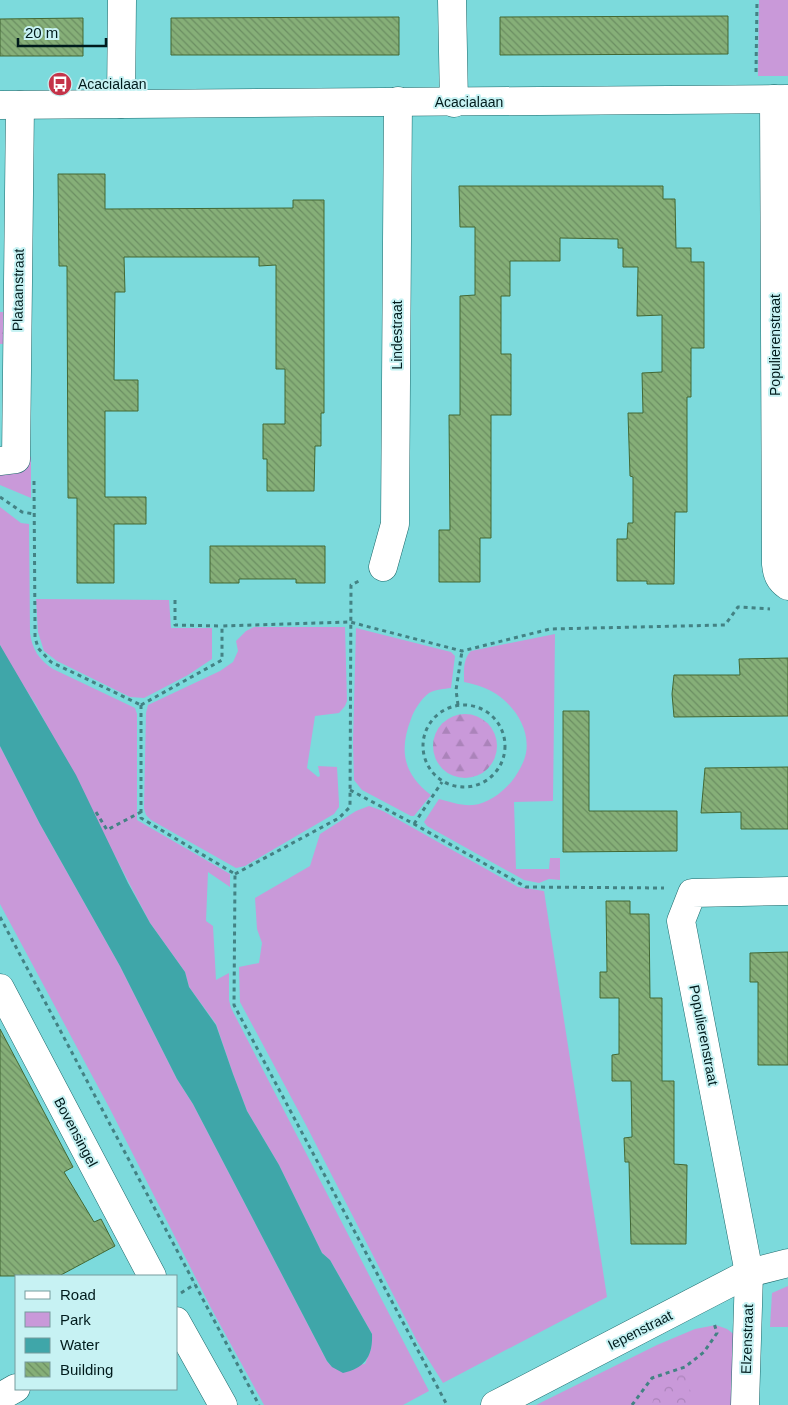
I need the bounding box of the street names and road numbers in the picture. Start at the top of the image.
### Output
street label: Acacialaan [435,94,503,110]
street label: Plataanstraat [9,249,27,331]
street label: Populierenstraat [767,294,783,396]
street label: Lindestraat [389,300,405,370]
street label: Populierenstraat [686,983,722,1087]
street label: Bovensingel [51,1095,101,1169]
street label: Elzenstraat [738,1304,756,1374]
street label: Iepenstraat [605,1307,675,1353]

